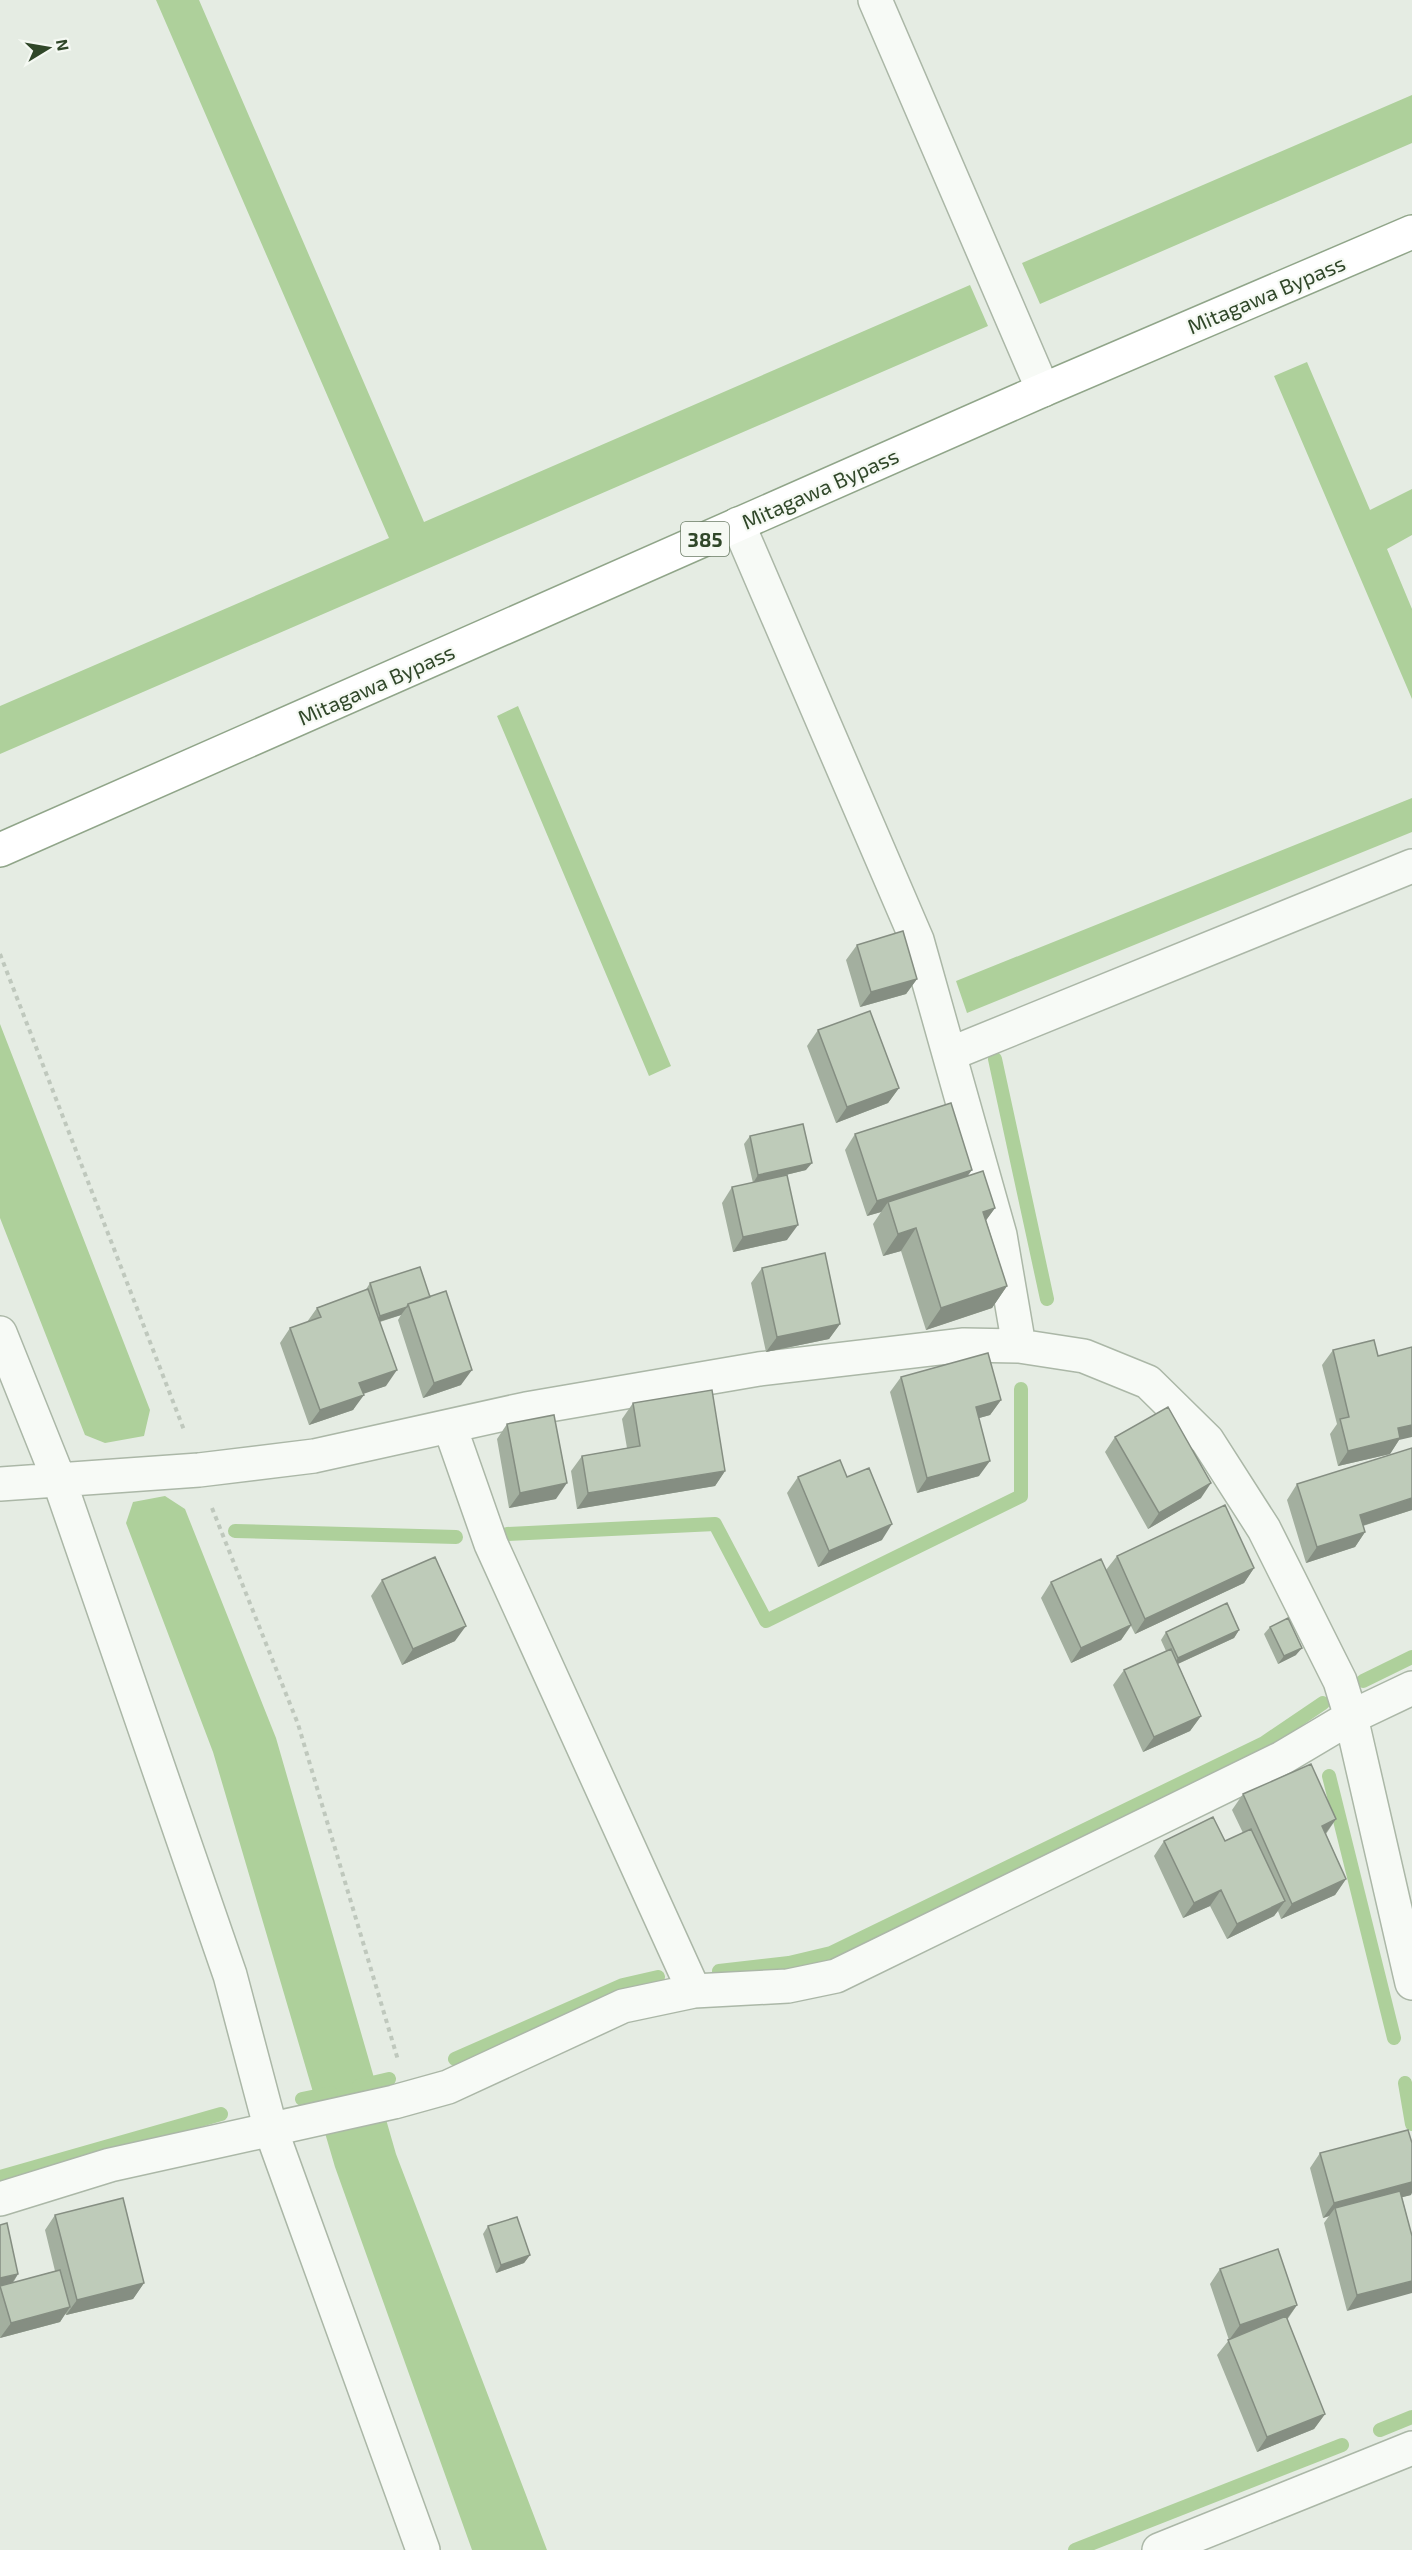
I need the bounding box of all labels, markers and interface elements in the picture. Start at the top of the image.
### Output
north arrow [18,18,78,78]
text: N [53,38,74,53]
street label: Mitagawa Bypass [1183,249,1349,339]
street label: Mitagawa Bypass [738,442,902,534]
road number: 385 [681,522,729,556]
street label: Mitagawa Bypass [294,638,458,730]

